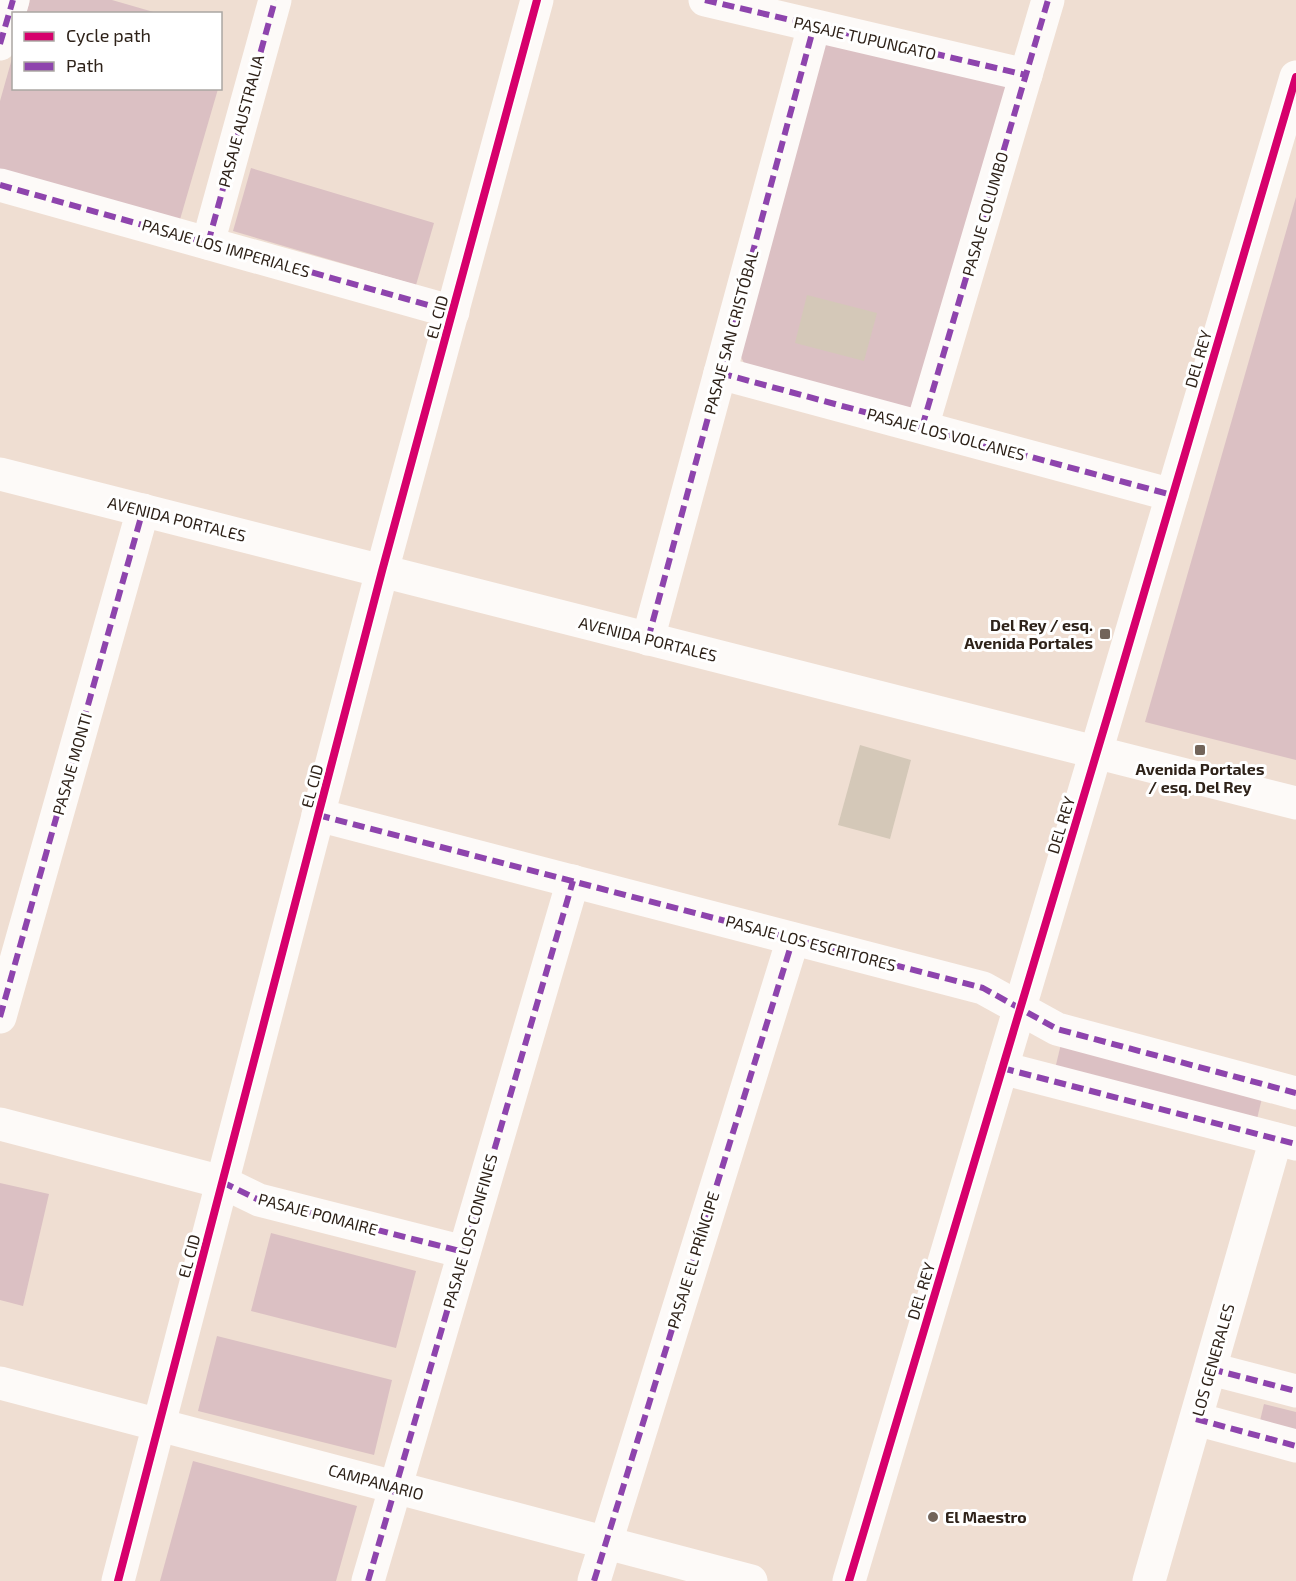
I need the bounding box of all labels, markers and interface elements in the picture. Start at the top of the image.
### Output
legend [12,12,222,90]
street label: PASAJE TUPUNGATO [792,12,938,63]
text: Cycle path [66,24,151,46]
street label: PASAJE AUSTRALIA [214,53,267,189]
text: Path [66,54,104,76]
street label: PASAJE COLUMBO [958,149,1011,278]
street label: PASAJE LOS IMPERIALES [140,214,312,281]
street label: PASAJE SAN CRISTÓBAL [699,248,762,416]
street label: EL CID [422,293,451,341]
street label: DEL REY [1180,328,1215,390]
street label: PASAJE LOS VOLCANES [865,403,1027,464]
street label: AVENIDA PORTALES [106,492,248,545]
street label: AVENIDA PORTALES [577,612,719,665]
place label: Del Rey / esq. Avenida Portales [964,615,1093,652]
marker: Del Rey / esq. Avenida Portales [1098,627,1112,641]
street label: PASAJE MONTI [48,711,95,817]
marker: Avenida Portales / esq. Del Rey [1193,743,1207,757]
place label: Avenida Portales / esq. Del Rey [1136,759,1264,797]
street label: EL CID [297,762,326,810]
street label: DEL REY [1043,794,1078,856]
street label: PASAJE LOS ESCRITORES [724,911,898,974]
street label: PASAJE LOS CONFINES [438,1151,501,1310]
street label: PASAJE POMAIRE [256,1188,380,1239]
street label: PASAJE EL PRÍNCIPE [663,1189,722,1331]
street label: EL CID [174,1232,203,1280]
street label: DEL REY [903,1260,938,1322]
street label: LOS GENERALES [1187,1301,1238,1418]
street label: CAMPANARIO [326,1460,426,1503]
place label: El Maestro [945,1507,1027,1526]
marker: El Maestro [926,1510,940,1524]

